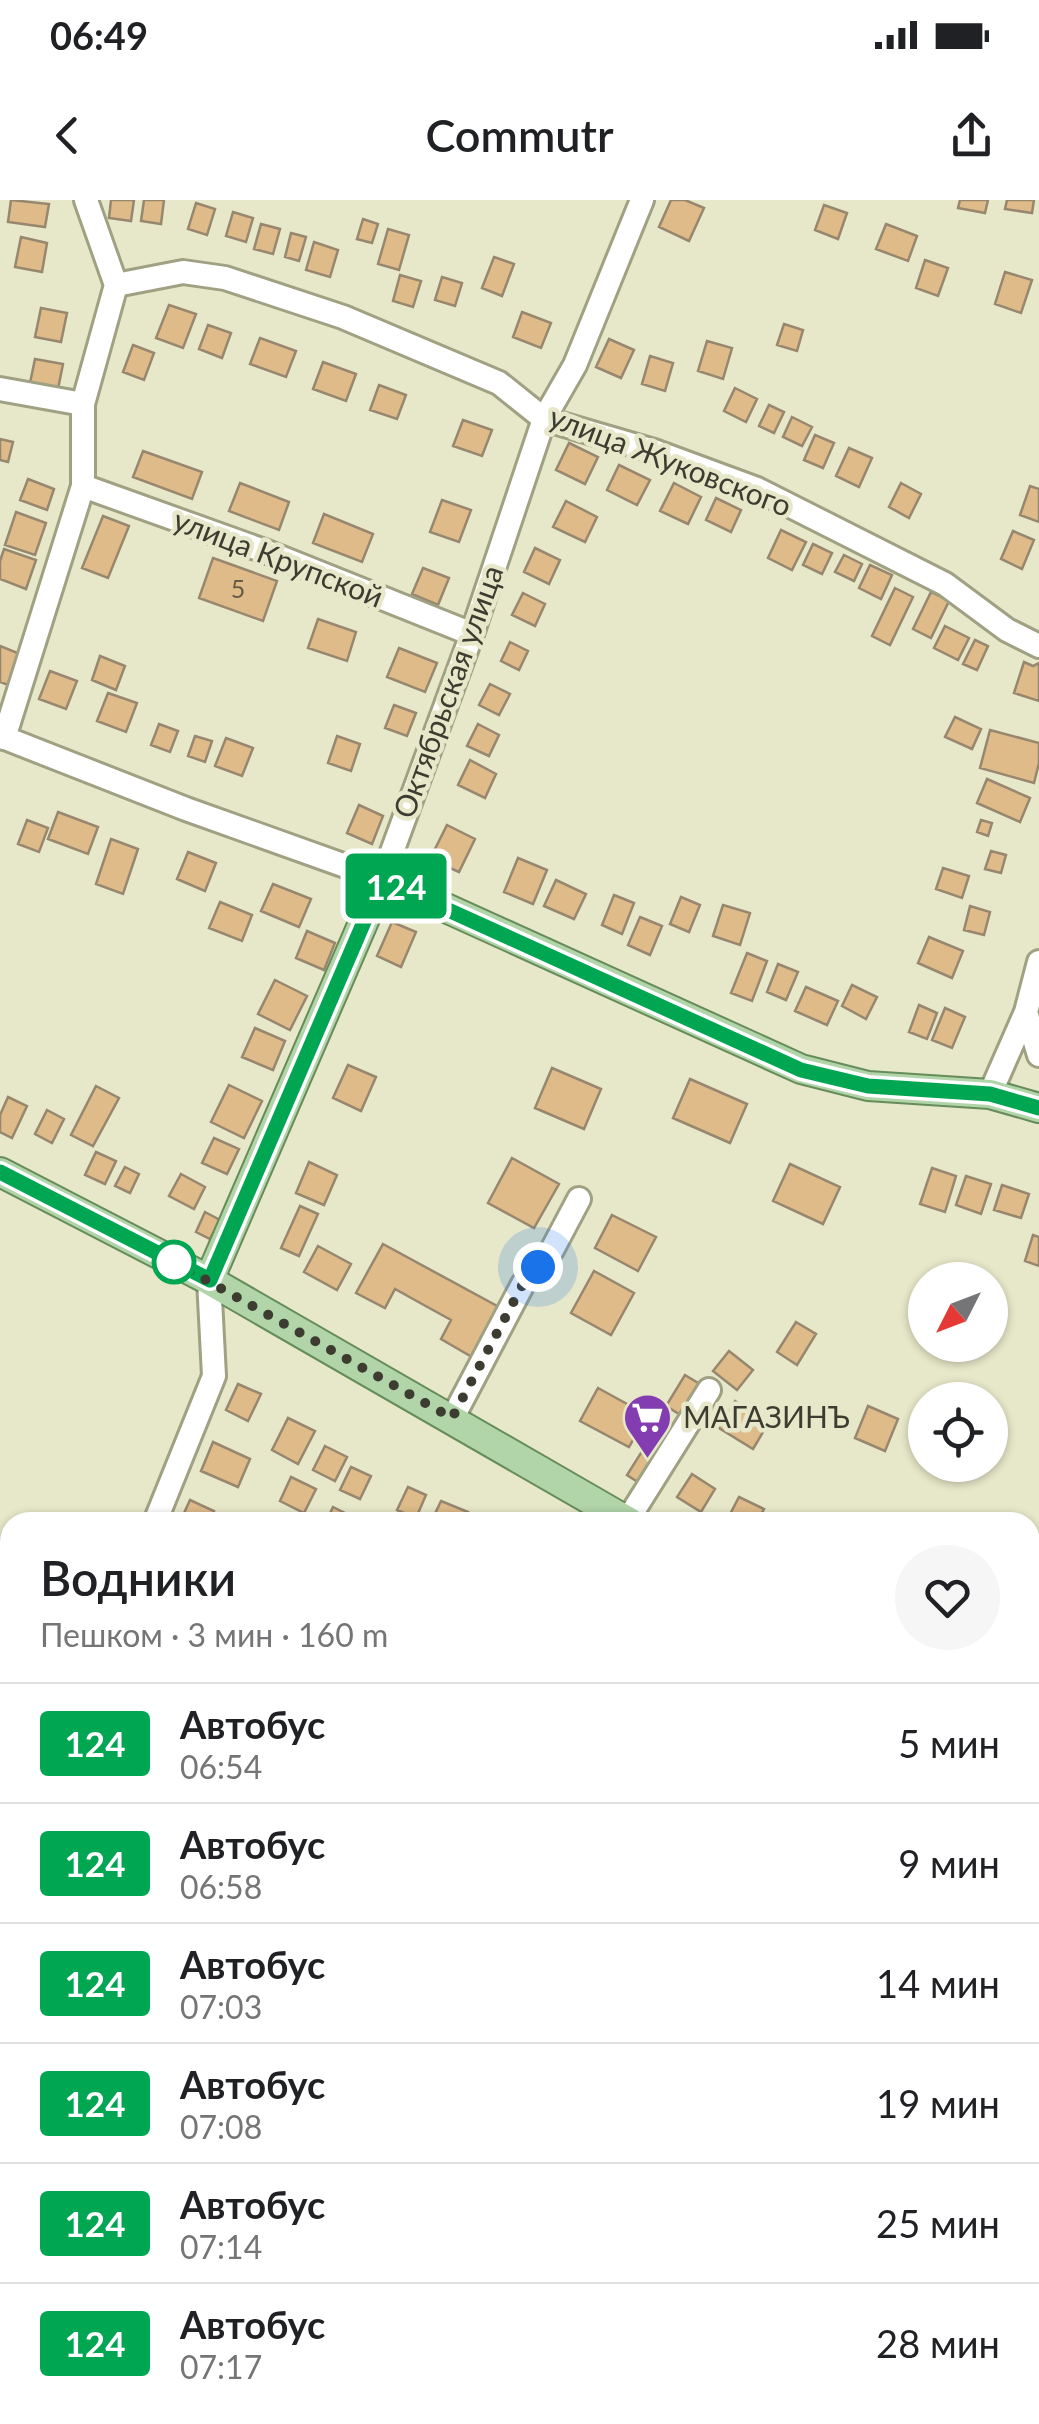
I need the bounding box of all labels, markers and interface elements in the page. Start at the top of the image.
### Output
text: 06:49 [50,12,148,58]
icon: back [40,108,95,163]
text: Commutr [425,108,614,162]
icon: share [944,108,999,163]
street label: улица Жуковского [545,397,797,523]
street label: улица Крупской [169,501,389,614]
street label: Октябрьская улица [385,560,510,823]
house number: 5 [231,573,245,603]
line badge: 124 [338,854,454,918]
text: 124 [366,865,426,907]
unlabelled marker [153,1241,195,1283]
your location [513,1242,563,1292]
north arrow [908,1262,1008,1362]
map controls [908,1262,1008,1482]
button: locate [908,1382,1008,1482]
supermarket icon: МАГАЗИНЪ [622,1392,674,1460]
place label: МАГАЗИНЪ [683,1398,850,1434]
button: heart [895,1545,1000,1650]
text: Водники [40,1549,236,1606]
text: Пешком · 3 мин · 160 m [40,1615,388,1654]
text: Автобус [180,1701,325,1747]
text: 5 мин [898,1720,1000,1766]
text: 124 [65,1722,125,1764]
text: 06:54 [180,1747,262,1786]
text: Автобус [180,1821,325,1867]
text: 9 мин [898,1840,1000,1886]
text: 124 [65,1842,125,1884]
text: 06:58 [180,1867,262,1906]
text: Автобус [180,1941,325,1987]
text: 14 мин [876,1960,1000,2006]
text: 124 [65,1962,125,2004]
text: 07:03 [180,1987,262,2026]
text: Автобус [180,2061,325,2107]
text: 19 мин [876,2080,1000,2126]
text: 124 [65,2082,125,2124]
text: 07:08 [180,2107,262,2146]
text: Автобус [180,2181,325,2227]
text: 25 мин [876,2200,1000,2246]
text: 124 [65,2202,125,2244]
text: 07:14 [180,2227,262,2266]
text: Автобус [180,2301,325,2347]
text: 28 мин [876,2320,1000,2366]
text: 124 [65,2322,125,2364]
text: 07:17 [180,2347,262,2386]

